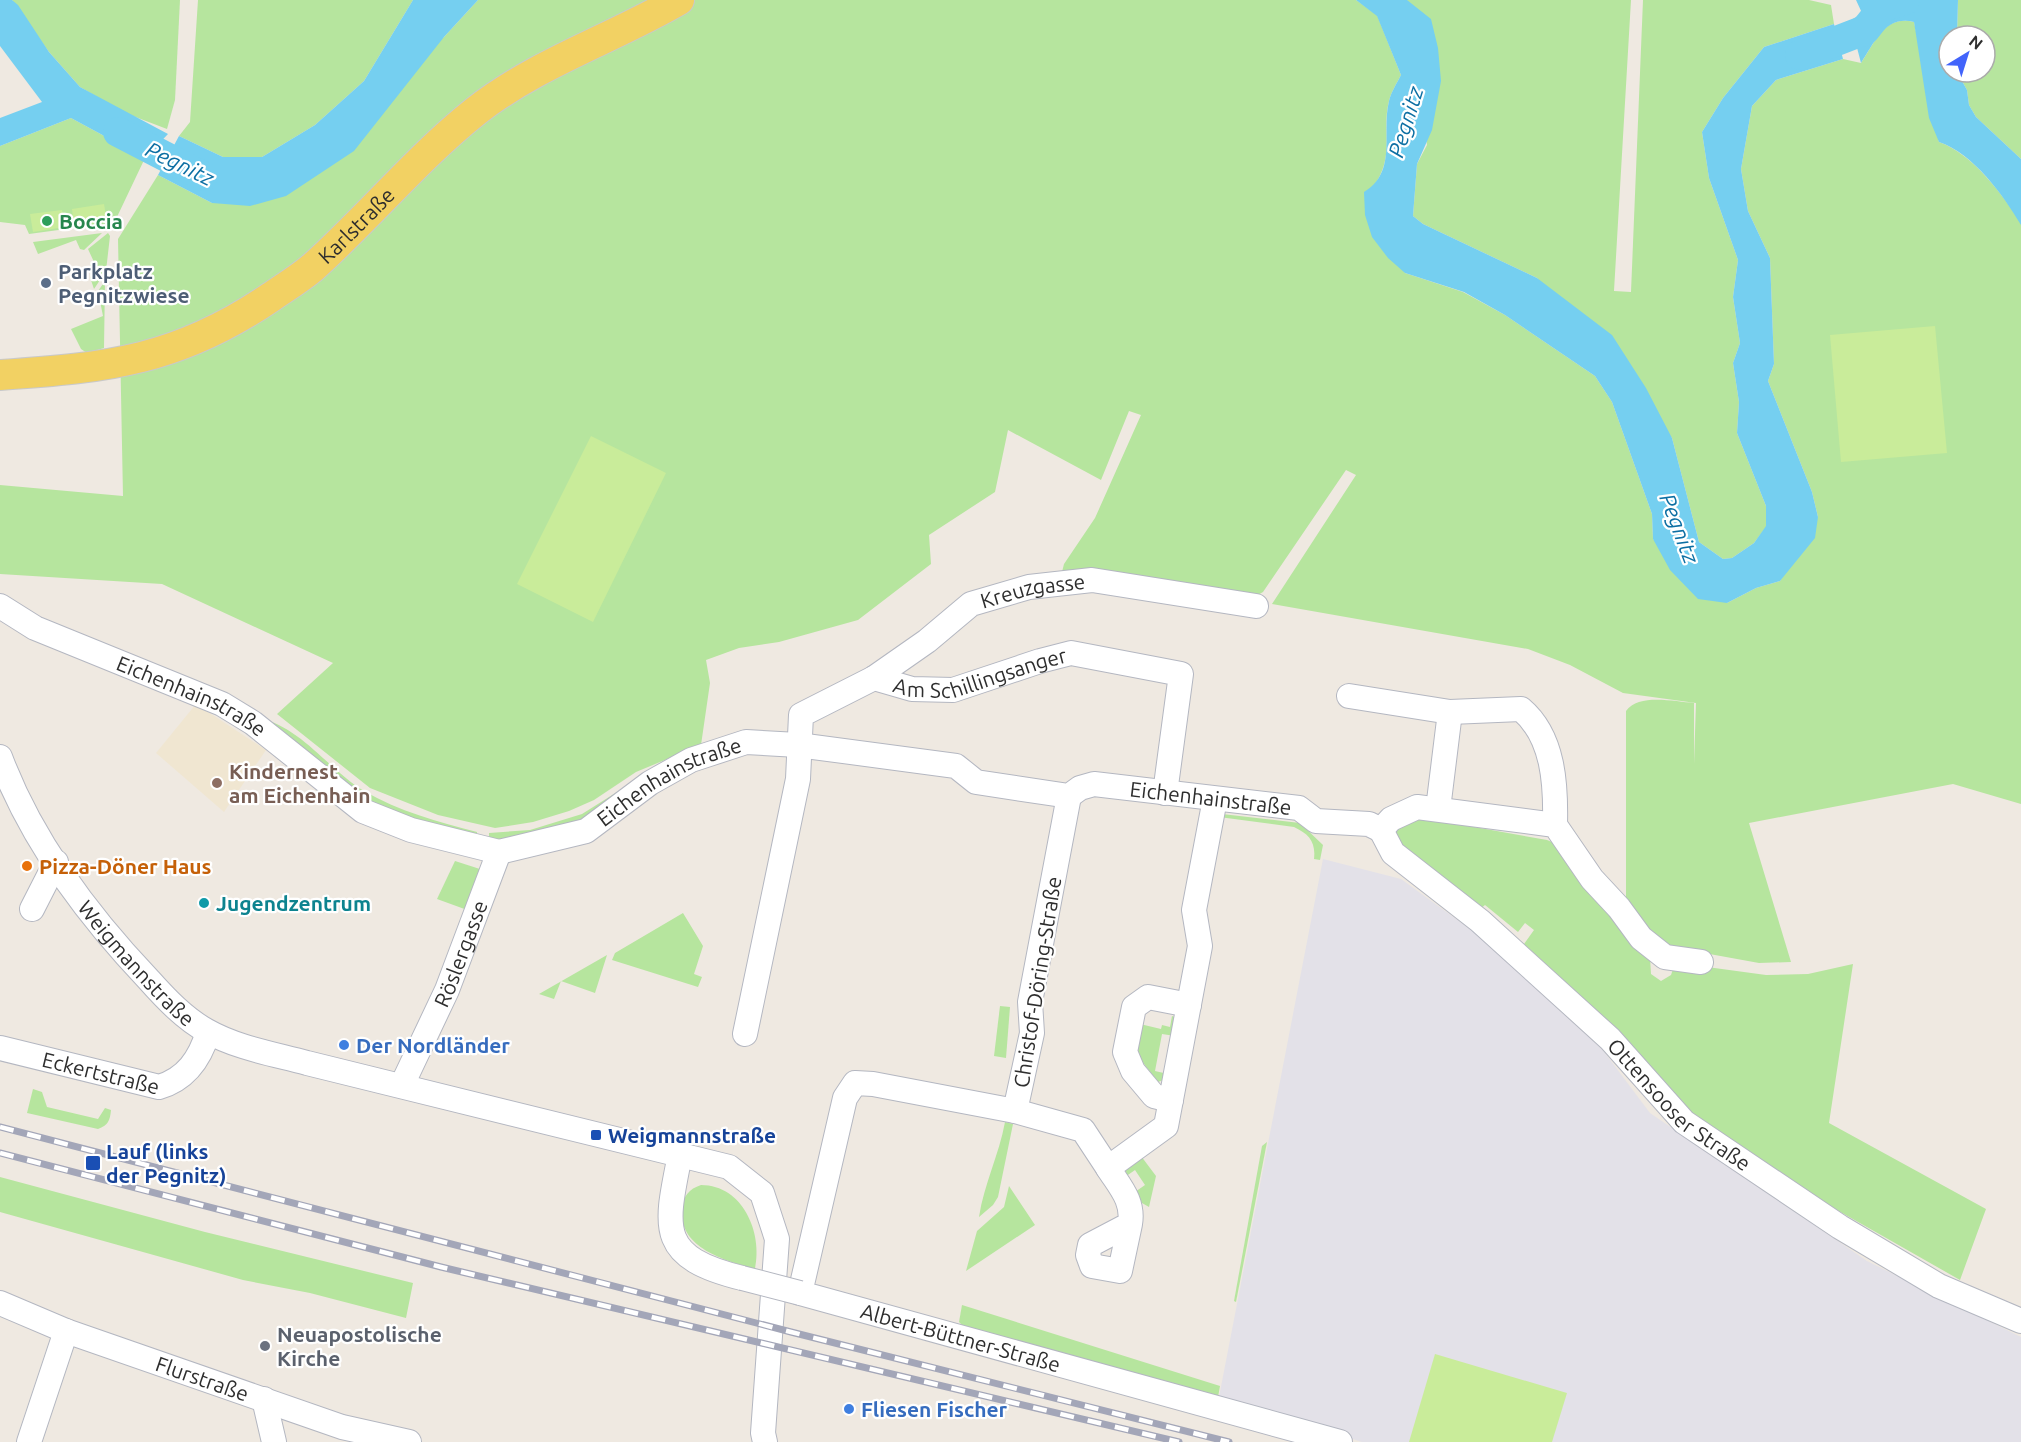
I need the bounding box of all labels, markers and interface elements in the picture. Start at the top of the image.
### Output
north arrow [1937,24,1997,84]
text: N [1966,31,1986,53]
water label: Pegnitz [1382,83,1428,160]
water label: Pegnitz [142,136,219,191]
street label: Karlstraße [313,182,399,268]
place label: Boccia [59,209,123,233]
marker: Boccia [40,214,54,228]
place label: Parkplatz Pegnitzwiese [58,259,190,307]
marker: Parkplatz Pegnitzwiese [39,276,53,290]
water label: Pegnitz [1655,490,1705,567]
street label: Kreuzgasse [977,569,1086,613]
street label: Am Schillingsanger [891,643,1069,702]
street label: Eichenhainstraße [113,651,271,741]
street label: Eichenhainstraße [592,732,744,831]
place label: Kindernest am Eichenhain [229,759,371,807]
marker: Kindernest am Eichenhain [210,776,224,790]
street label: Eichenhainstraße [1129,776,1293,819]
place label: Pizza-Döner Haus [39,854,212,878]
marker: Pizza-Döner Haus [20,859,34,873]
street label: Christof-Döring-Straße [1008,875,1066,1089]
place label: Jugendzentrum [216,891,371,915]
street label: Weigmannstraße [74,896,199,1031]
marker: Jugendzentrum [197,896,211,910]
street label: Röslergasse [429,897,492,1011]
place label: Der Nordländer [356,1033,510,1057]
street label: Ottensooser Straße [1603,1033,1755,1175]
marker: Der Nordländer [337,1038,351,1052]
street label: Eckertstraße [40,1047,162,1099]
place label: Weigmannstraße [608,1123,776,1147]
marker: Weigmannstraße [589,1128,603,1142]
place label: Lauf (links der Pegnitz) [106,1139,226,1187]
marker: Lauf (links der Pegnitz) [84,1154,102,1172]
street label: Albert-Büttner-Straße [858,1298,1063,1376]
place label: Neuapostolische Kirche [277,1322,442,1370]
marker: Neuapostolische Kirche [258,1339,272,1353]
street label: Flurstraße [153,1351,252,1406]
place label: Fliesen Fischer [861,1397,1008,1421]
marker: Fliesen Fischer [842,1402,856,1416]

